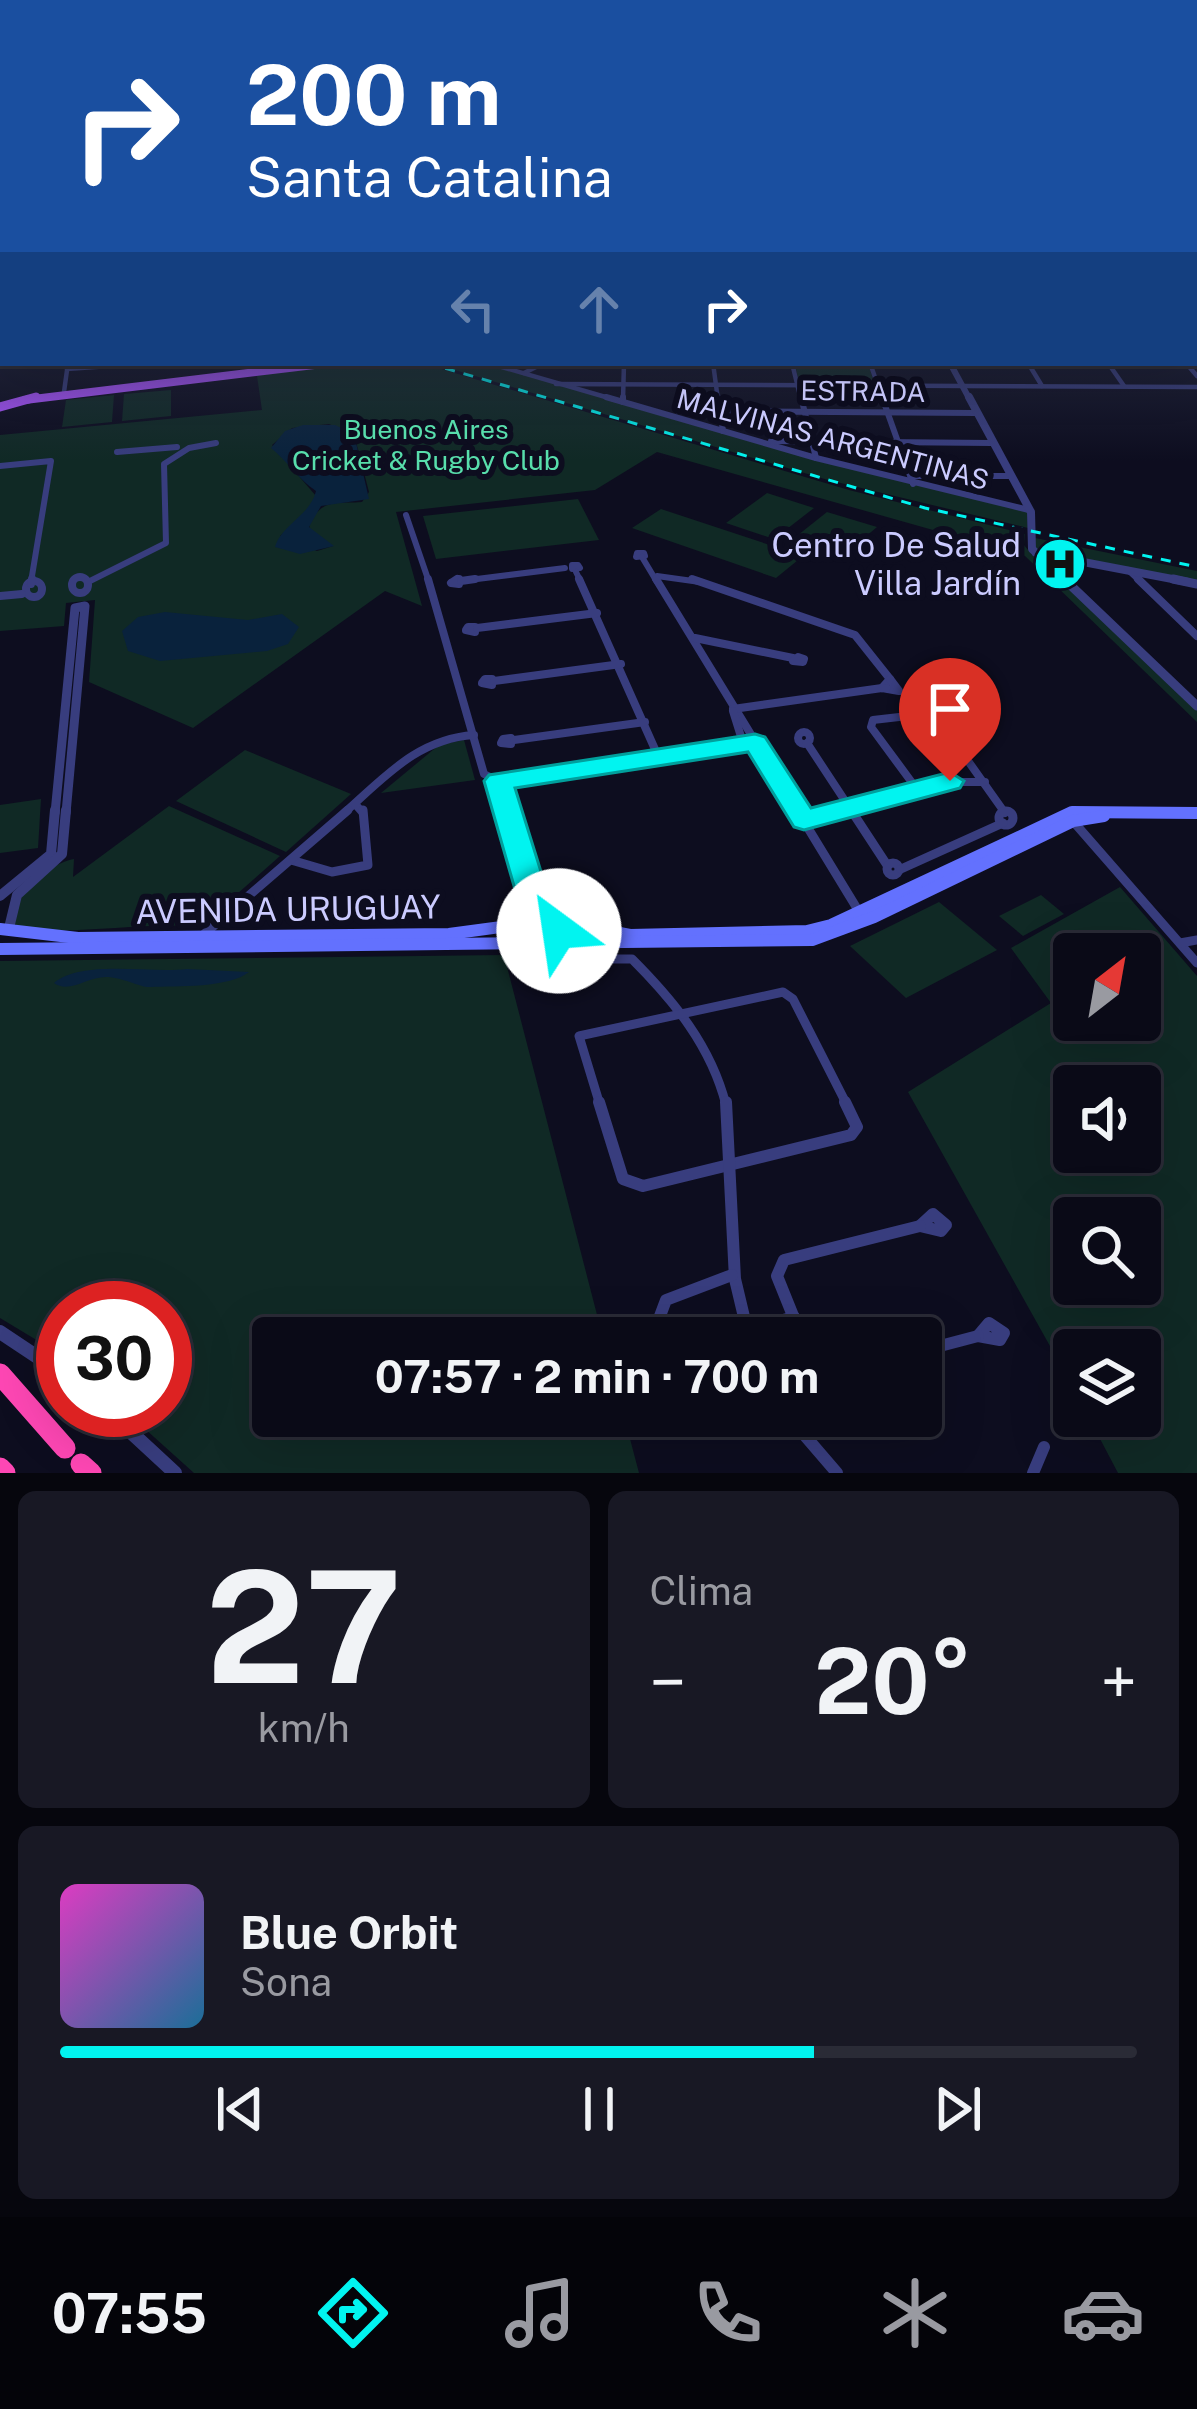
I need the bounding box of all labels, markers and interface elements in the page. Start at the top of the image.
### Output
text: 200 m [246,45,502,144]
icon: right [48,48,204,204]
text: Santa Catalina [246,146,613,209]
icon: left [440,276,506,342]
icon: ahead [566,276,632,342]
icon: right [692,276,758,342]
street label: ESTRADA [800,374,926,408]
street label: MALVINAS ARGENTINAS [674,382,992,496]
park label: Buenos Aires Cricket & Rugby Club [292,413,560,476]
place label: Centro De Salud Villa Jardín [771,526,1021,602]
hospital icon: Centro De Salud Villa Jardín [1032,536,1088,592]
pin [899,658,1001,781]
icon: arrive [917,676,983,742]
position arrow [496,868,622,994]
street label: AVENIDA URUGUAY [135,887,441,931]
north arrow [1053,933,1161,1041]
map controls [1053,933,1161,1437]
button: sound [1053,1065,1161,1173]
button: search [1053,1197,1161,1305]
speed limit sign: 30 [36,1281,192,1437]
button: layers [1053,1329,1161,1437]
text: 07:57 · 2 min · 700 m [375,1350,819,1403]
text: 27 [205,1535,402,1718]
text: Clima [650,1568,753,1614]
text: 20° [814,1628,972,1734]
text: − [650,1643,686,1721]
text: + [1100,1643,1137,1721]
text: km/h [258,1705,350,1751]
text: Blue Orbit [240,1906,458,1959]
text: Sona [240,1959,332,2005]
icon: previous [207,2076,273,2142]
icon: pause [566,2076,632,2142]
icon: next [925,2076,991,2142]
icon: directions [311,2271,395,2355]
icon: music [498,2271,582,2355]
icon: phone [686,2271,770,2355]
icon: climate [873,2271,957,2355]
icon: car [1061,2271,1145,2355]
text: 07:55 [52,2282,207,2345]

